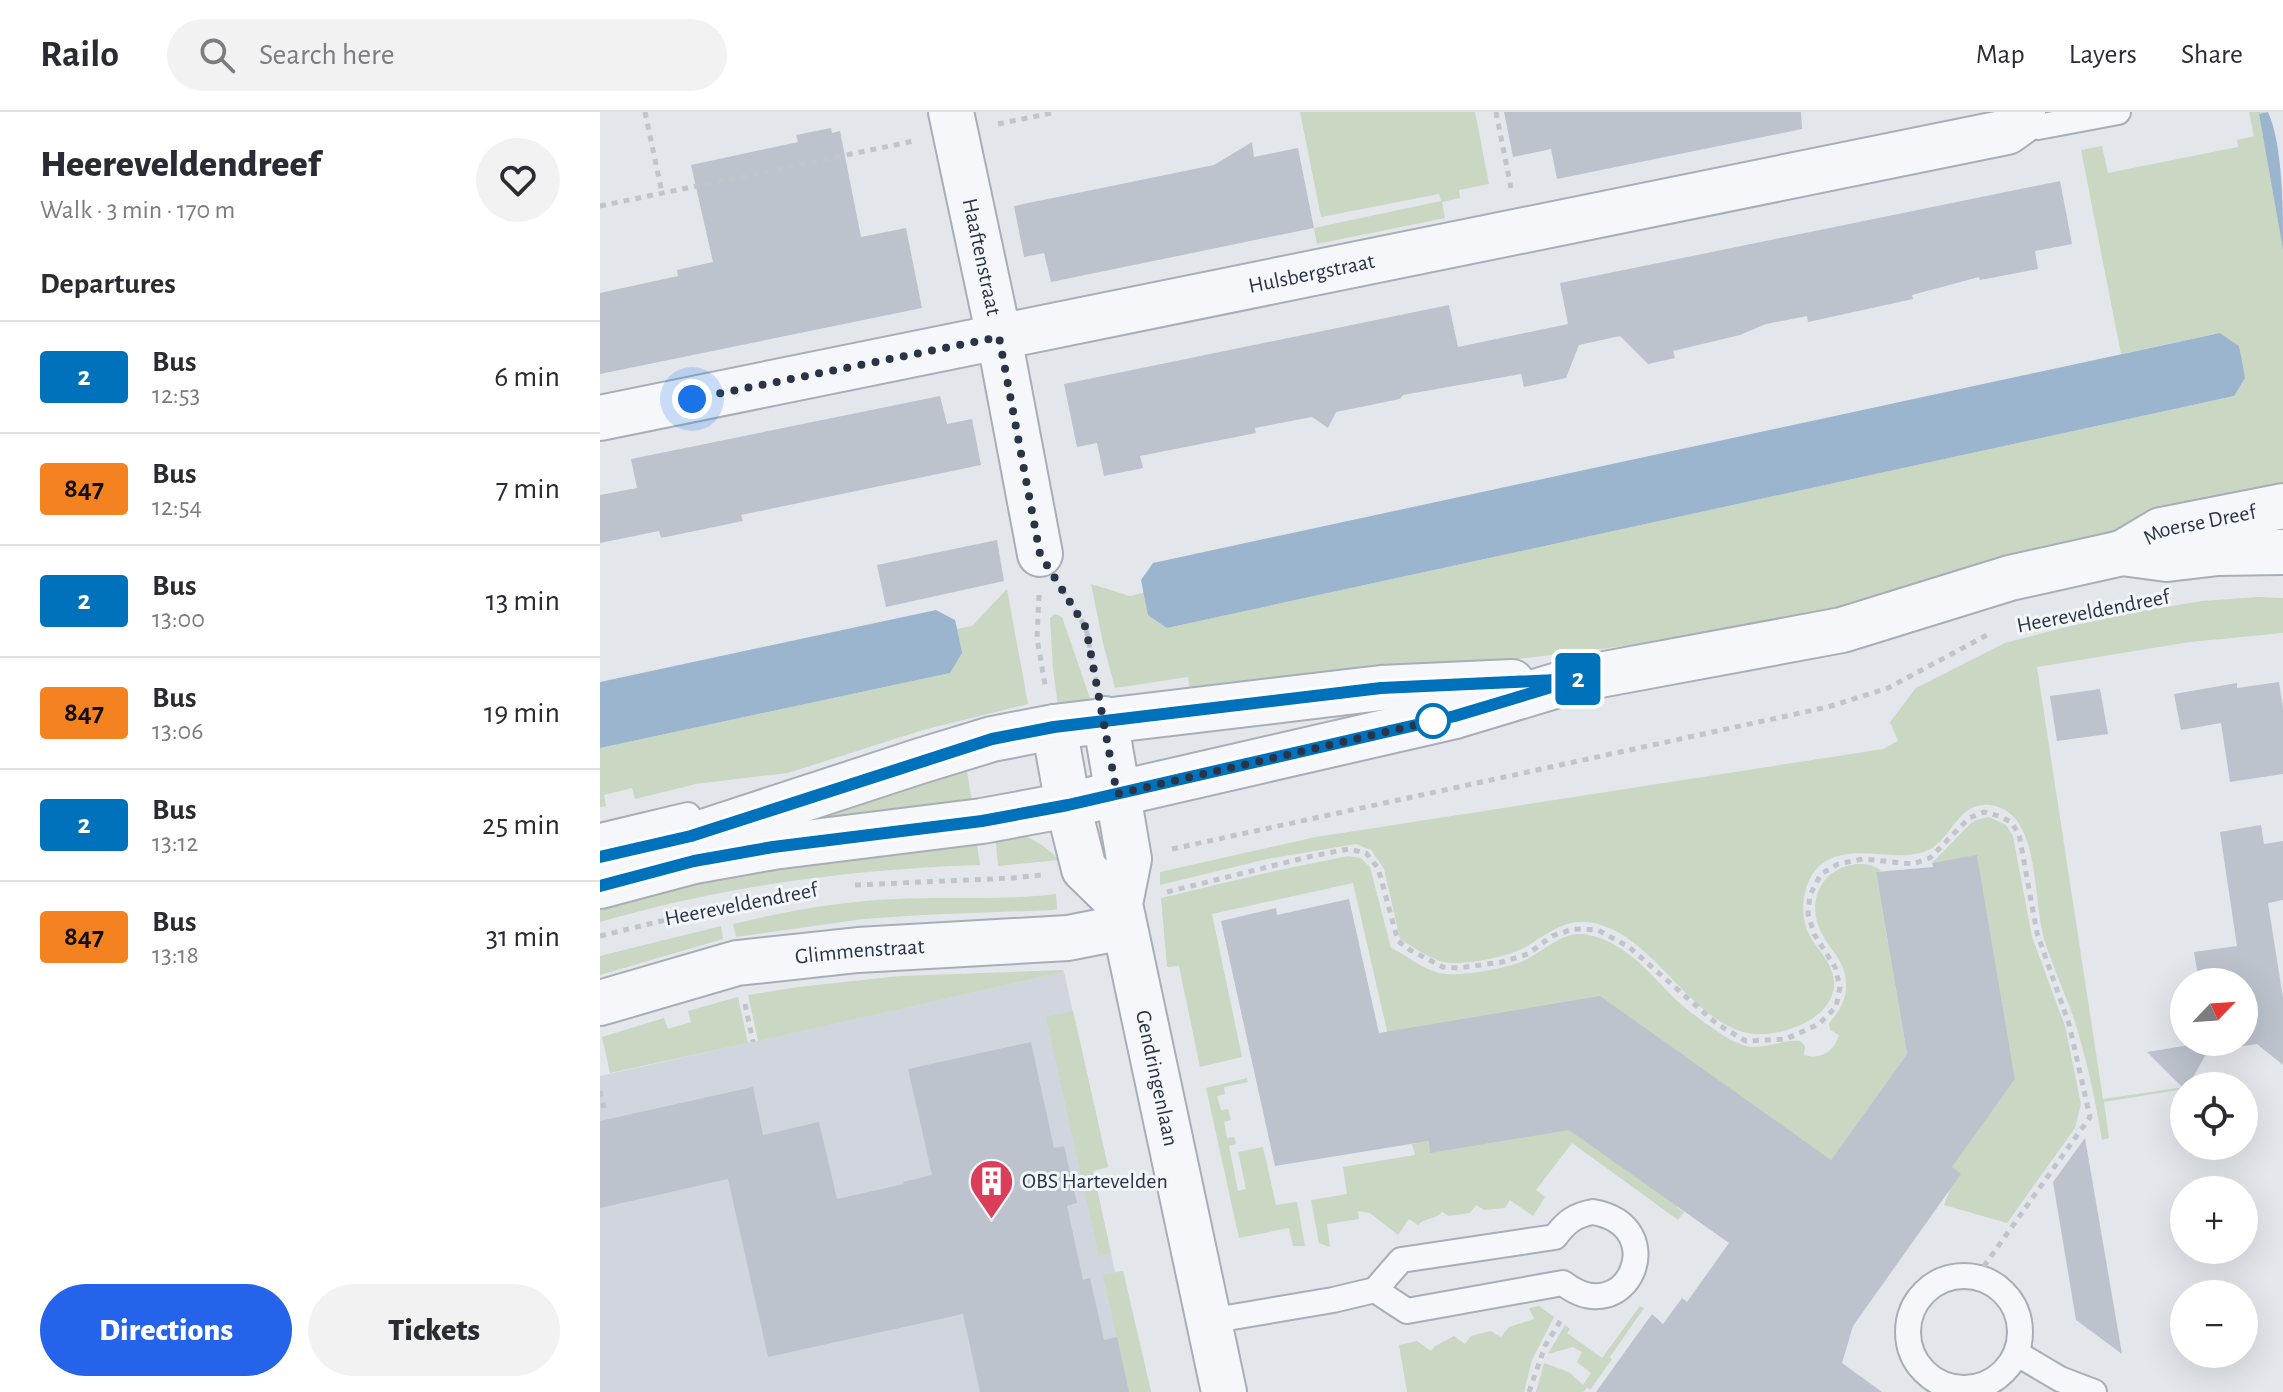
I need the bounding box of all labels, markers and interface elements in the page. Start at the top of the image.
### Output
search box [167,19,727,91]
icon: search [195,33,239,77]
text: Railo [40,36,119,74]
text: Search here [259,40,395,70]
text: Map [1976,41,2025,69]
text: Layers [2069,41,2137,69]
text: Share [2181,41,2243,69]
button: heart [476,138,560,222]
text: Heereveldendreef [40,146,321,184]
street label: Haaftenstraat [959,196,1005,317]
text: Walk · 3 min · 170 m [40,197,235,223]
street label: Hulsbergstraat [1246,250,1377,297]
text: Departures [40,269,176,299]
text: Bus [152,347,197,377]
text: 6 min [494,362,560,392]
text: 2 [77,363,91,391]
your location [672,379,712,419]
text: 12:53 [152,382,200,408]
text: Bus [152,459,197,489]
text: 7 min [496,474,560,504]
text: 847 [64,475,104,503]
text: 12:54 [152,494,202,520]
street label: Moerse Dreef [2139,500,2259,549]
text: Bus [152,571,197,601]
street label: Heereveldendreef [2015,585,2172,637]
text: 13 min [486,586,560,616]
text: 2 [77,587,91,615]
text: 13:00 [152,606,205,632]
line badge: 2 [1552,653,1604,705]
text: 2 [1571,665,1585,693]
text: Bus [152,683,197,713]
text: 19 min [484,698,560,728]
text: 847 [64,699,104,727]
unlabelled marker [1416,704,1450,738]
text: 13:06 [152,718,204,744]
text: Bus [152,795,197,825]
text: 25 min [482,810,560,840]
text: 2 [77,811,91,839]
text: 13:12 [152,830,198,856]
street label: Heereveldendreef [663,878,820,930]
text: Bus [152,907,197,937]
text: 31 min [486,922,560,952]
text: 847 [64,923,104,951]
street label: Glimmenstraat [794,935,925,968]
text: 13:18 [152,942,199,968]
north arrow [2170,968,2258,1056]
map controls [2170,968,2258,1368]
street label: Gendringenlaan [1132,1008,1182,1148]
button: locate [2170,1072,2258,1160]
building icon: OBS Hartevelden [967,1157,1015,1220]
place label: OBS Hartevelden [1022,1170,1168,1192]
button: + [2170,1176,2258,1264]
button: − [2170,1280,2258,1368]
button: Directions [40,1284,292,1376]
button: Tickets [308,1284,560,1376]

